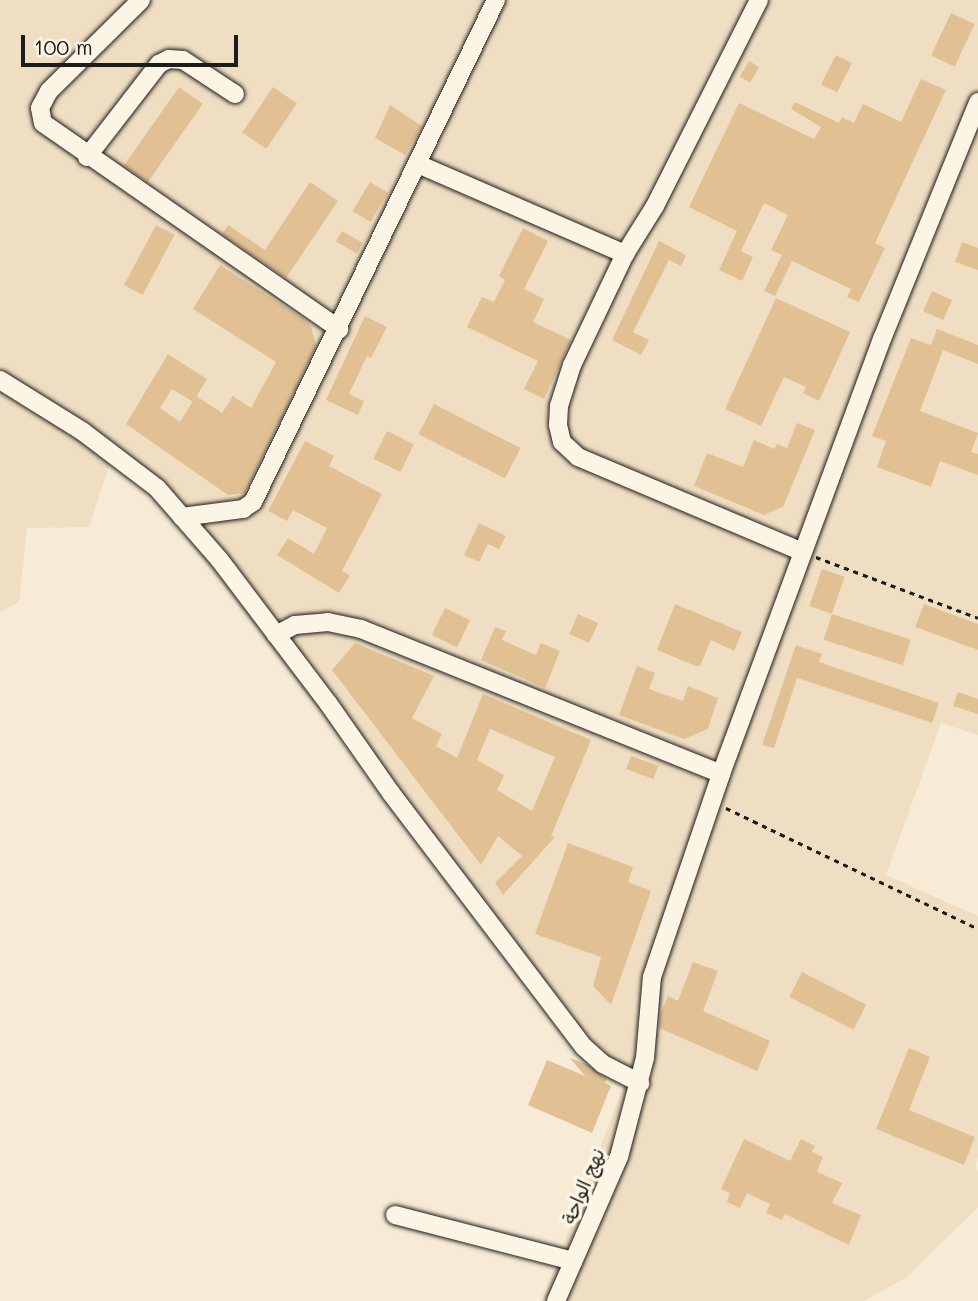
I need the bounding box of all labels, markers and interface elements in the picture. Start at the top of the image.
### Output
scale bar [24,21,242,65]
text: 100 m [34,33,93,60]
street label: نهج الواحة [557,1145,609,1227]

